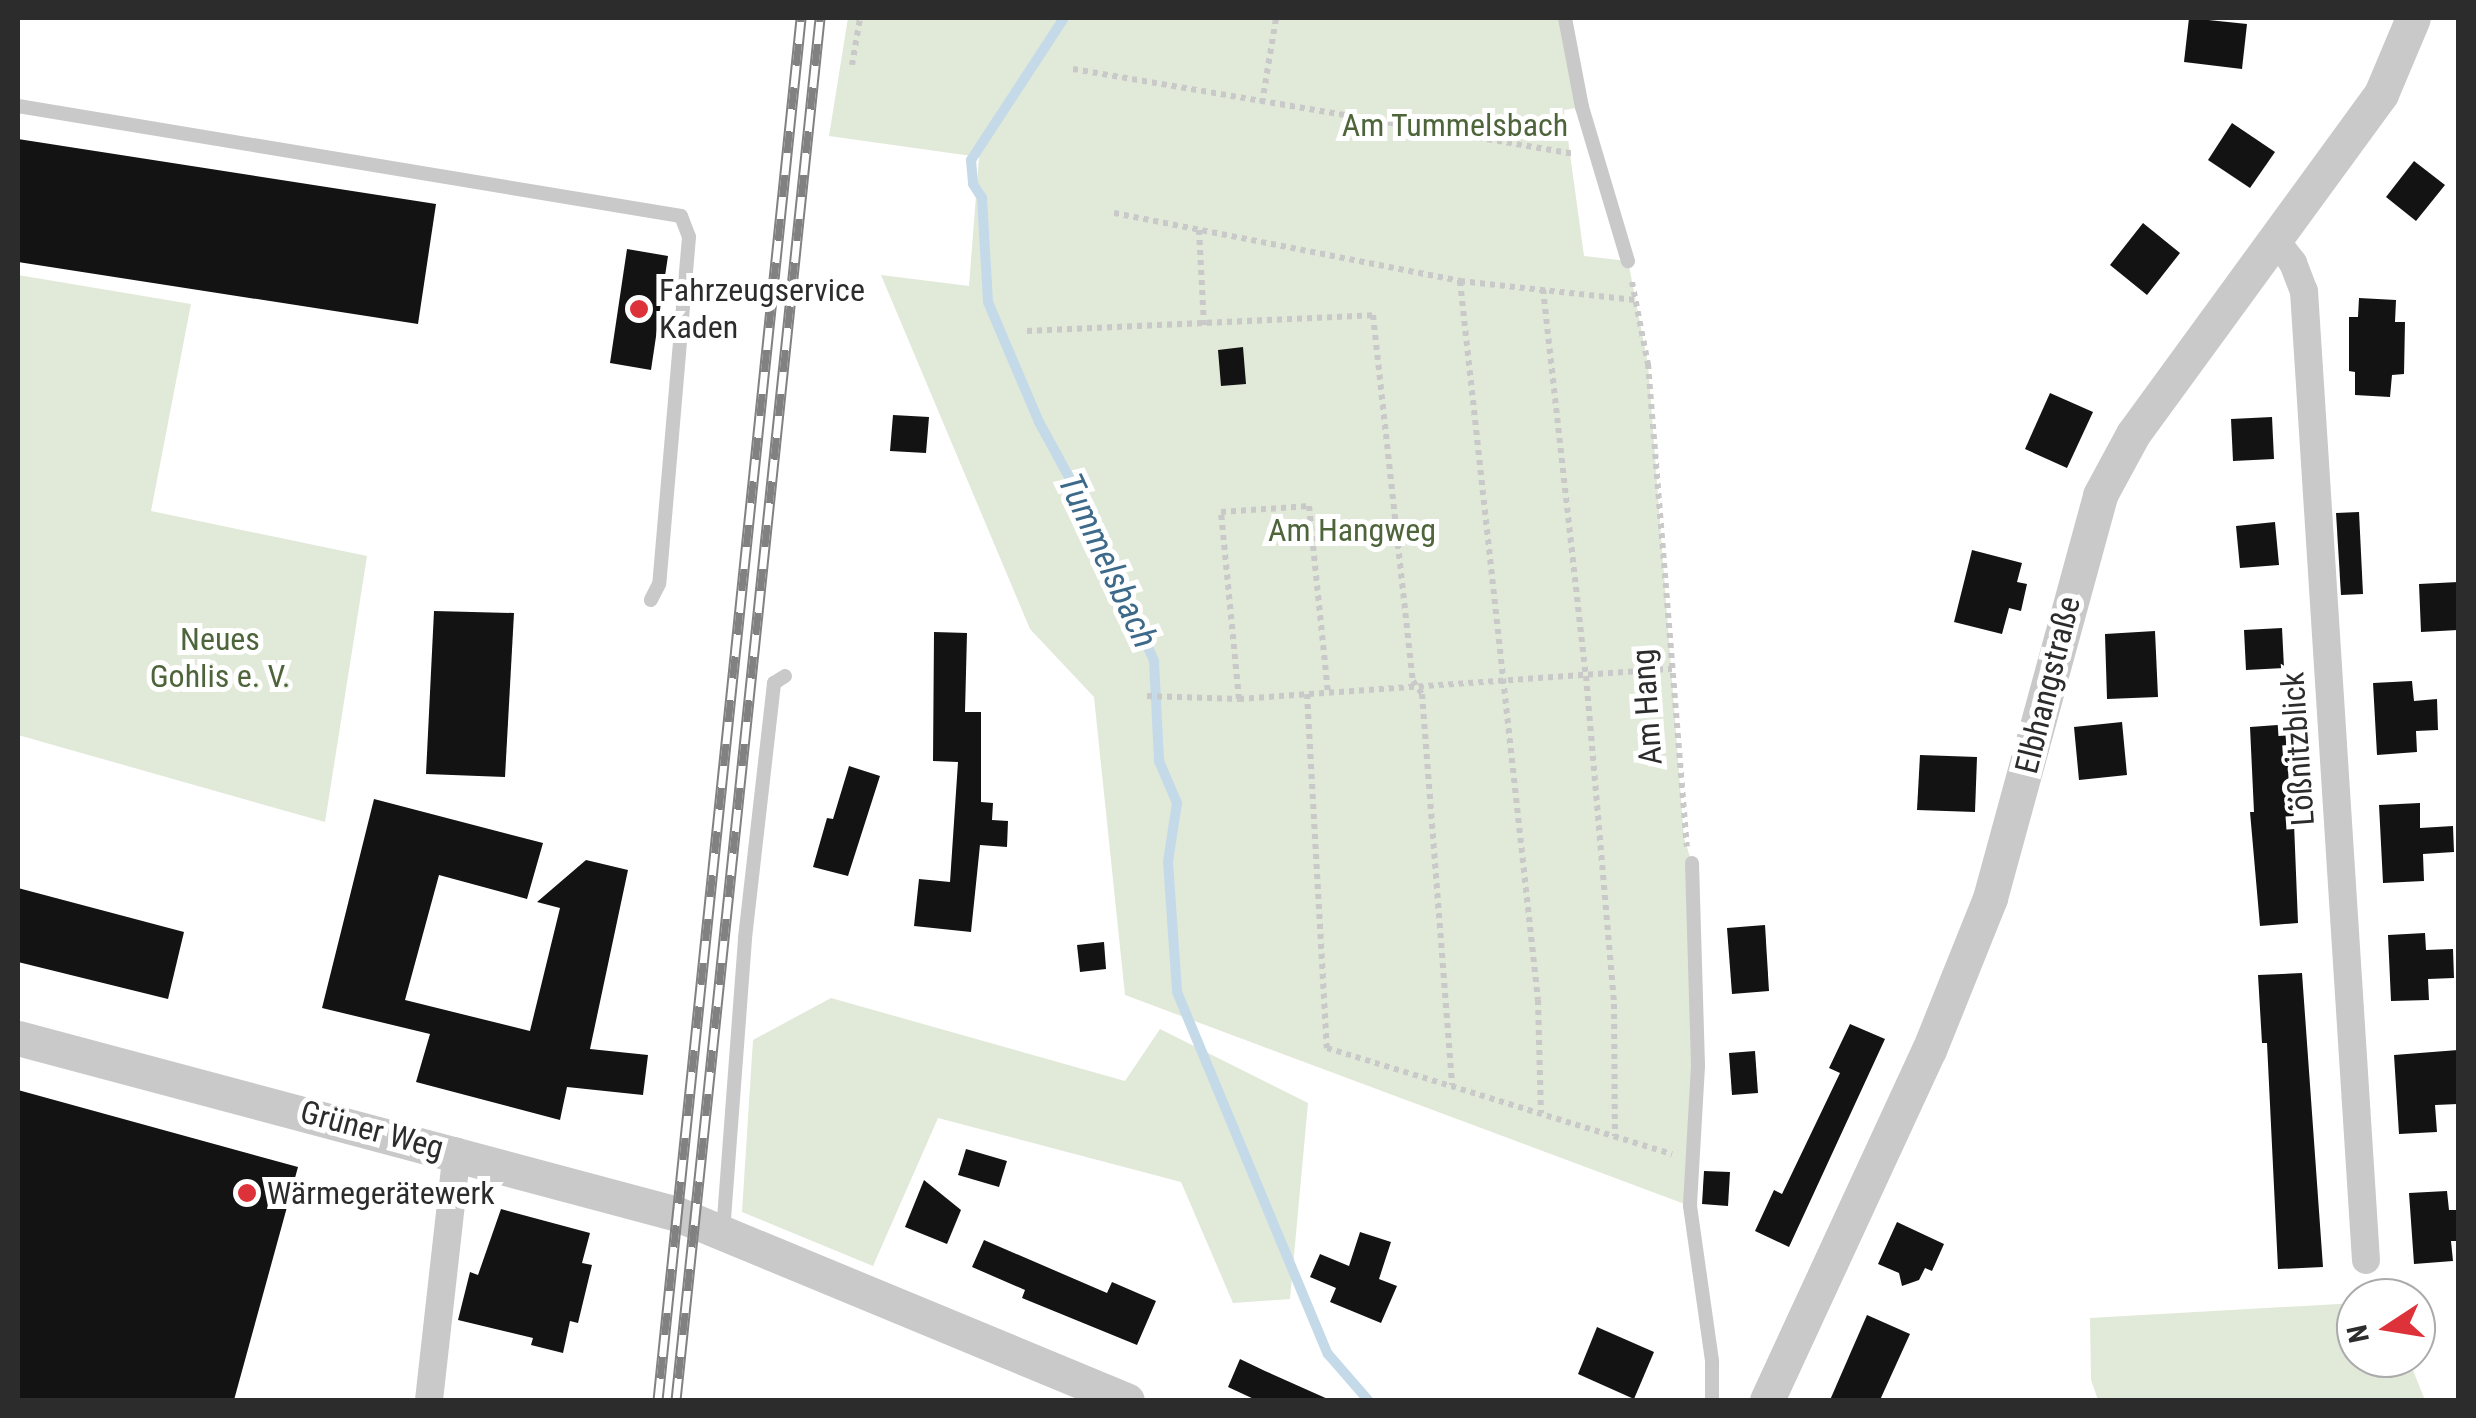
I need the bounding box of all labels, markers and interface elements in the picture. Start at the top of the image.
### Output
park label: Am Tummelsbach [1342,106,1568,144]
place label: Fahrzeugservice Kaden [659,272,865,347]
marker: Fahrzeugservice Kaden [628,298,650,320]
water label: Tummelsbach [1048,467,1166,655]
park label: Am Hangweg [1268,511,1436,549]
street label: Elbhangstraße [2007,592,2089,778]
park label: Neues Gohlis e. V. [150,621,290,696]
street label: Am Hang [1624,648,1670,766]
street label: Lößnitzblick [2273,671,2323,827]
street label: Grüner Weg [296,1093,448,1167]
place label: Wärmegerätewerk [267,1174,495,1212]
marker: Wärmegerätewerk [236,1182,258,1204]
north arrow [2336,1278,2436,1378]
text: N [2340,1322,2376,1346]

